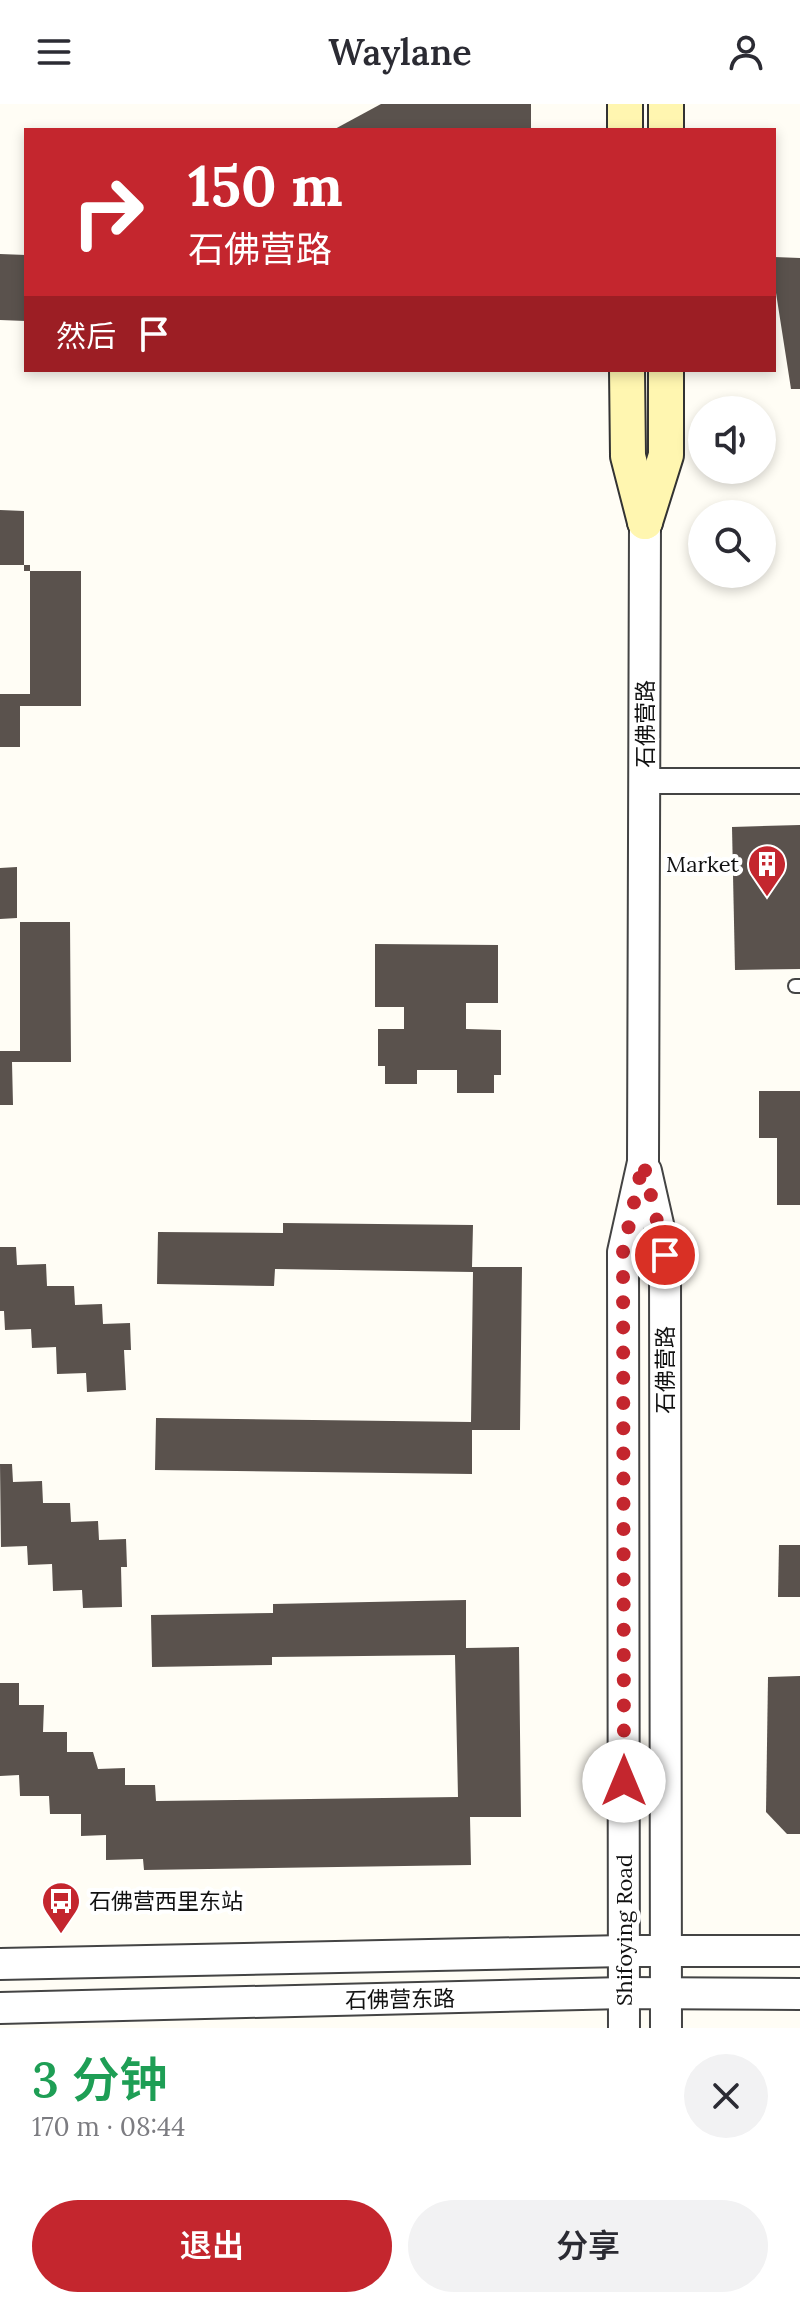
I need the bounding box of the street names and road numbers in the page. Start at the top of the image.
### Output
street label: 石佛营路 [631,680,659,768]
street label: 石佛营路 [651,1326,679,1414]
street label: Shifoying Road [610,1854,638,2006]
street label: 石佛营东路 [345,1984,455,2014]

